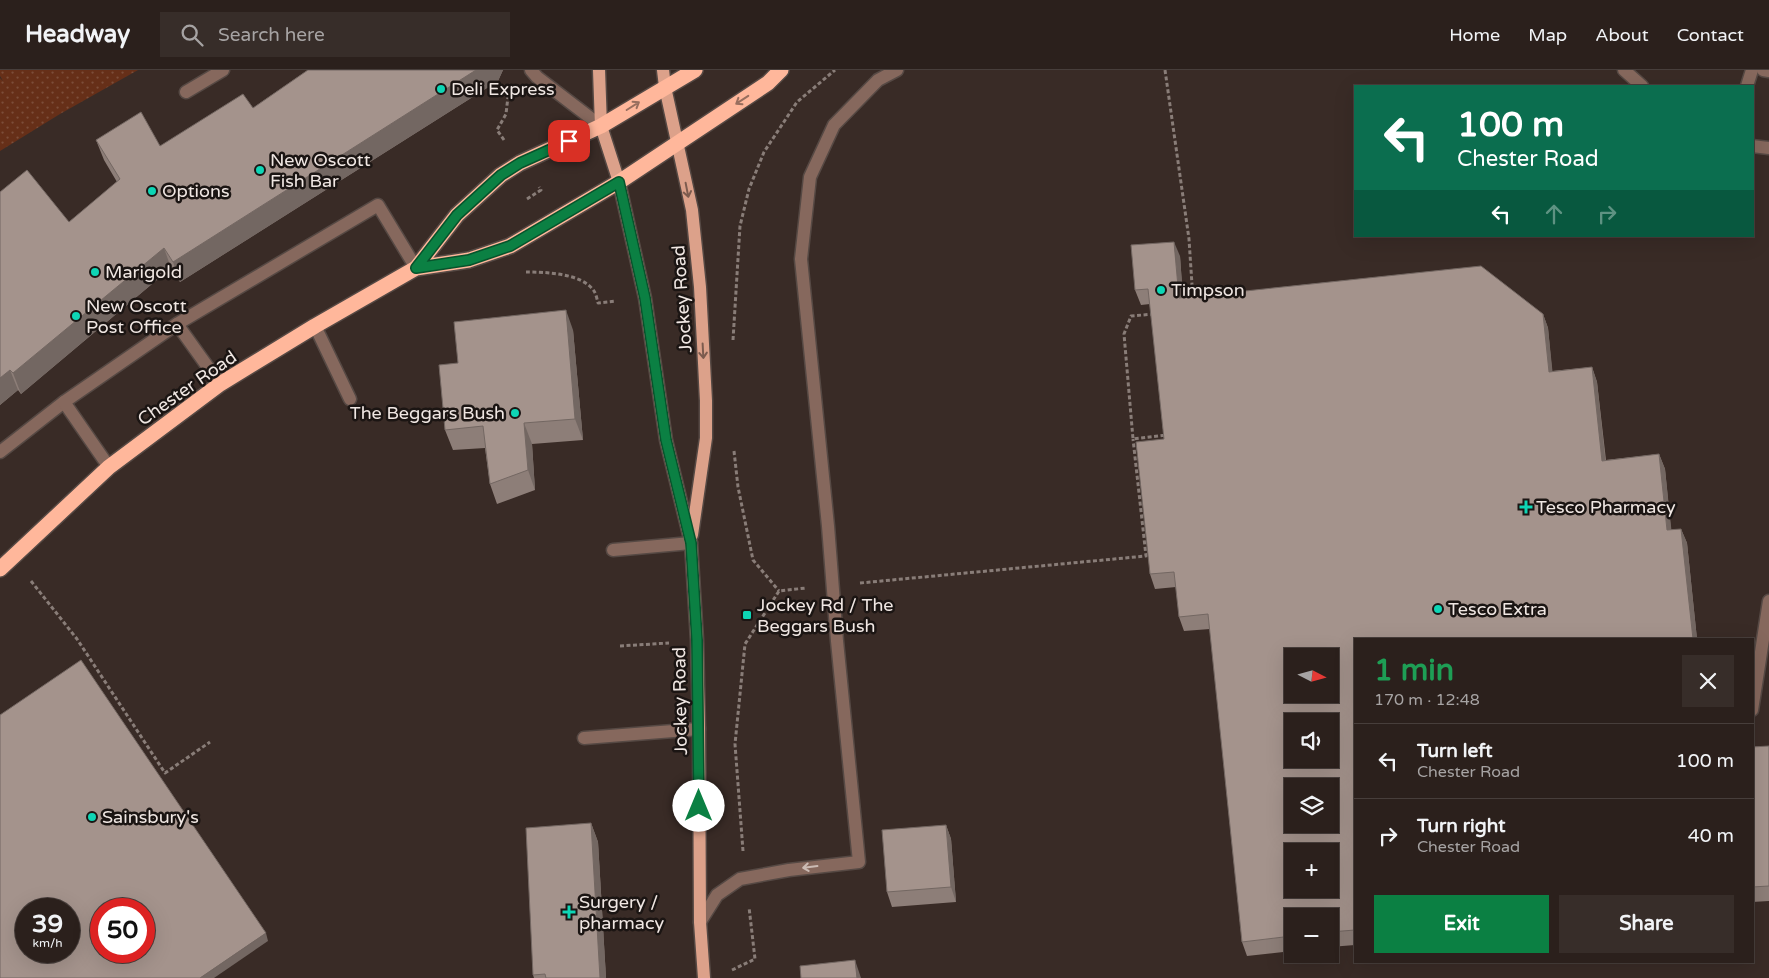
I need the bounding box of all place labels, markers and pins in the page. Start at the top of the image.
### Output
place label: Deli Express [451,78,555,100]
marker: Deli Express [435,83,447,95]
pin [548,120,590,162]
place label: New Oscott Fish Bar [270,149,371,192]
marker: New Oscott Fish Bar [254,164,266,176]
place label: Options [162,180,230,202]
marker: Options [146,185,158,197]
place label: Marigold [105,261,182,283]
marker: Marigold [89,266,101,278]
place label: Timpson [1171,279,1245,301]
marker: Timpson [1155,284,1167,296]
place label: New Oscott Post Office [86,295,187,338]
marker: New Oscott Post Office [70,310,82,322]
place label: The Beggars Bush [350,402,505,424]
marker: The Beggars Bush [509,407,521,419]
place label: Tesco Pharmacy [1536,496,1676,518]
marker: Tesco Pharmacy [1520,501,1532,513]
place label: Jockey Rd / The Beggars Bush [757,594,894,637]
place label: Tesco Extra [1448,598,1547,620]
marker: Tesco Extra [1432,603,1444,615]
marker: Jockey Rd / The Beggars Bush [741,609,753,621]
place label: Sainsbury's [102,806,199,828]
marker: Sainsbury's [86,811,98,823]
place label: Surgery / pharmacy [579,891,665,934]
marker: Surgery / pharmacy [563,906,575,918]

